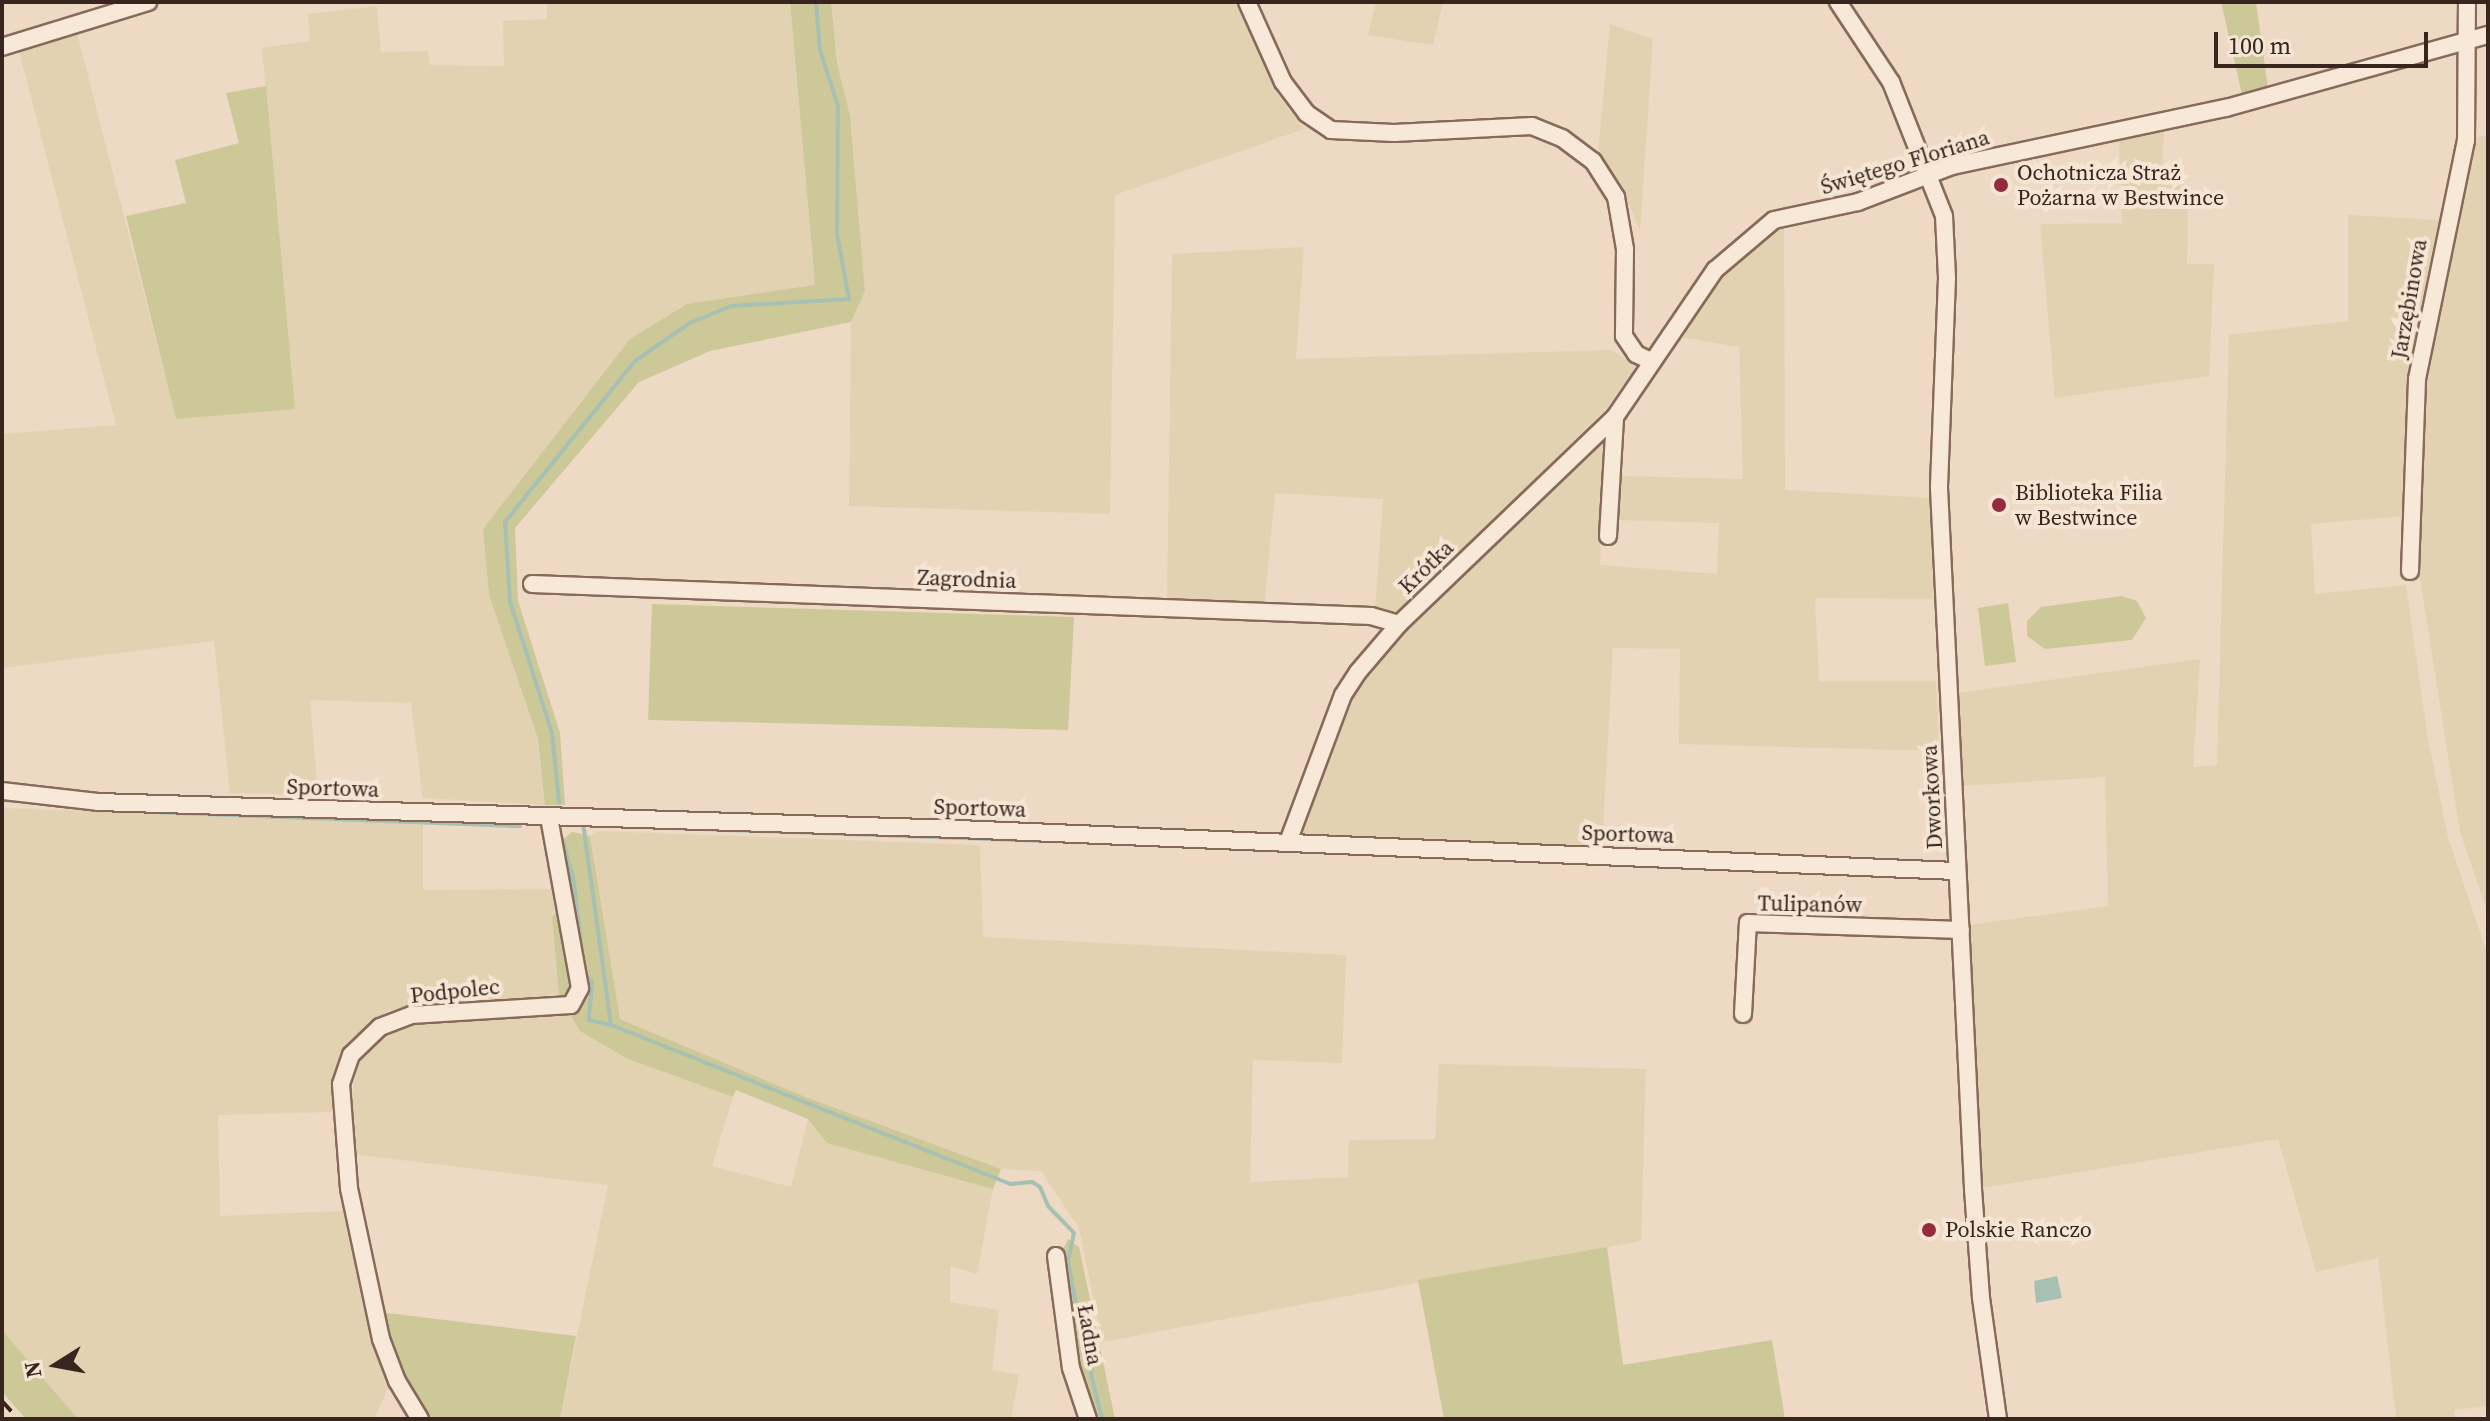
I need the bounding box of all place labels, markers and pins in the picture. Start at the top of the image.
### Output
place label: Ochotnicza Straż Pożarna w Bestwince [2017,159,2224,210]
marker: Ochotnicza Straż Pożarna w Bestwince [1992,176,2010,194]
place label: Biblioteka Filia w Bestwince [2015,479,2163,530]
marker: Biblioteka Filia w Bestwince [1990,496,2008,514]
place label: Polskie Ranczo [1945,1217,2092,1243]
marker: Polskie Ranczo [1920,1221,1938,1239]

